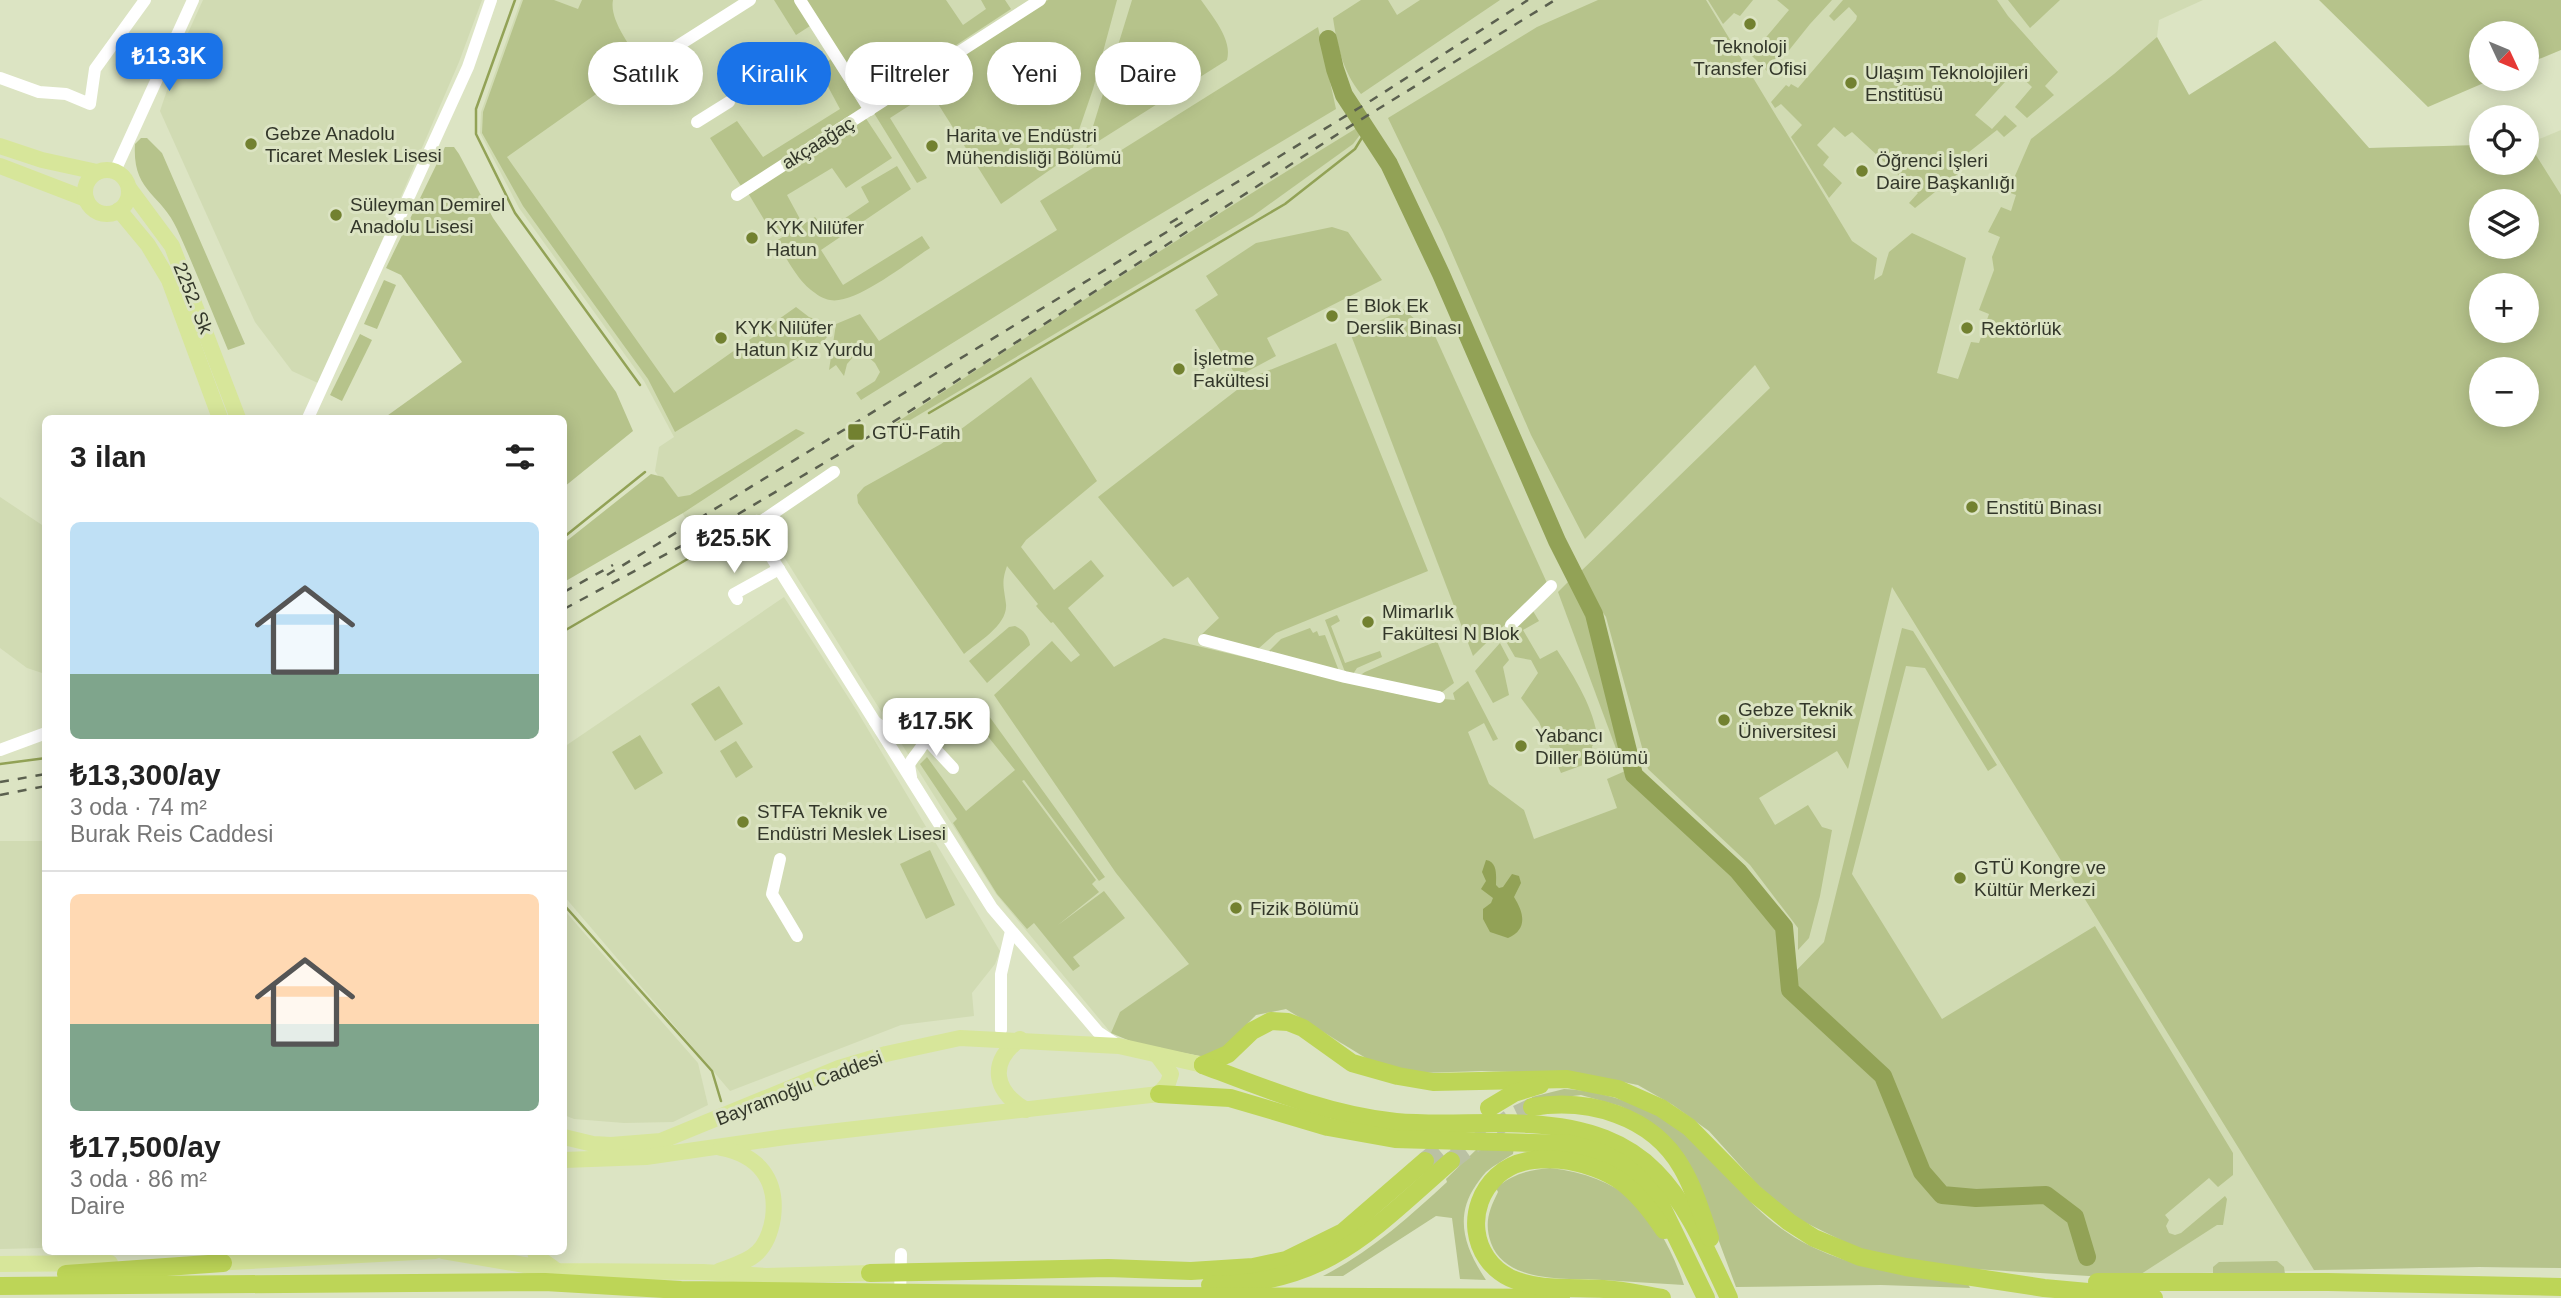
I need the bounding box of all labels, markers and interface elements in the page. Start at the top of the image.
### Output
marker: Teknoloji Transfer Ofisi [1742,16,1758,32]
north arrow [2469,21,2539,91]
map controls [2469,21,2539,427]
pin: ₺13.3K [112,34,226,93]
place label: Teknoloji Transfer Ofisi [1693,36,1807,79]
chip: Satılık [588,42,703,105]
chip: Kiralık [717,42,831,105]
chip: Filtreler [845,42,973,105]
chip: Yeni [987,42,1081,105]
chip: Daire [1095,42,1201,105]
text: ₺13.3K [132,43,206,69]
place label: Ulaşım Teknolojileri Enstitüsü [1865,62,2028,105]
marker: Ulaşım Teknolojileri Enstitüsü [1843,75,1859,91]
button: locate [2469,105,2539,175]
street label: akçaağaç [778,113,858,173]
place label: Gebze Anadolu Ticaret Meslek Lisesi [265,123,442,166]
place label: Harita ve Endüstri Mühendisliği Bölümü [946,125,1121,168]
marker: Gebze Anadolu Ticaret Meslek Lisesi [243,136,259,152]
marker: Harita ve Endüstri Mühendisliği Bölümü [924,138,940,154]
place label: Öğrenci İşleri Daire Başkanlığı [1876,150,2015,193]
marker: Öğrenci İşleri Daire Başkanlığı [1854,163,1870,179]
button: layers [2469,189,2539,259]
place label: Süleyman Demirel Anadolu Lisesi [350,194,505,237]
marker: Süleyman Demirel Anadolu Lisesi [328,207,344,223]
place label: KYK Nilüfer Hatun [766,217,865,260]
marker: KYK Nilüfer Hatun [744,230,760,246]
street label: 2252. Sk [169,259,217,337]
button: + [2469,273,2539,343]
place label: E Blok Ek Derslik Binası [1346,295,1462,338]
marker: E Blok Ek Derslik Binası [1324,308,1340,324]
place label: KYK Nilüfer Hatun Kız Yurdu [735,317,873,360]
place label: Rektörlük [1981,318,2062,339]
marker: Rektörlük [1959,320,1975,336]
marker: KYK Nilüfer Hatun Kız Yurdu [713,330,729,346]
place label: İşletme Fakültesi [1193,348,1269,391]
button: − [2469,357,2539,427]
marker: İşletme Fakültesi [1171,361,1187,377]
marker: GTÜ-Fatih [846,422,866,442]
place label: GTÜ-Fatih [872,422,961,443]
icon: filters [501,438,539,476]
text: 3 ilan [70,440,147,473]
place label: Enstitü Binası [1986,497,2102,518]
marker: Enstitü Binası [1964,499,1980,515]
pin: ₺25.5K [677,516,791,575]
text: ₺25.5K [697,525,771,551]
icon: home [242,567,368,693]
place label: Mimarlık Fakültesi N Blok [1382,601,1520,644]
marker: Mimarlık Fakültesi N Blok [1360,614,1376,630]
pin: ₺17.5K [879,698,993,758]
place label: Gebze Teknik Üniversitesi [1738,699,1853,742]
text: ₺17.5K [899,708,973,734]
marker: Gebze Teknik Üniversitesi [1716,712,1732,728]
place label: Yabancı Diller Bölümü [1535,725,1648,768]
marker: Yabancı Diller Bölümü [1513,738,1529,754]
text: ₺13,300/ay [70,758,221,791]
text: 3 oda · 74 m² [70,794,207,820]
place label: STFA Teknik ve Endüstri Meslek Lisesi [757,801,946,844]
marker: STFA Teknik ve Endüstri Meslek Lisesi [735,814,751,830]
text: Burak Reis Caddesi [70,821,273,847]
place label: GTÜ Kongre ve Kültür Merkezi [1974,857,2106,900]
marker: GTÜ Kongre ve Kültür Merkezi [1952,870,1968,886]
place label: Fizik Bölümü [1250,898,1359,919]
marker: Fizik Bölümü [1228,900,1244,916]
icon: home [242,939,368,1065]
street label: Bayramoğlu Caddesi [713,1047,885,1129]
text: ₺17,500/ay [70,1130,221,1163]
text: 3 oda · 86 m² [70,1166,207,1192]
text: Daire [70,1193,125,1219]

